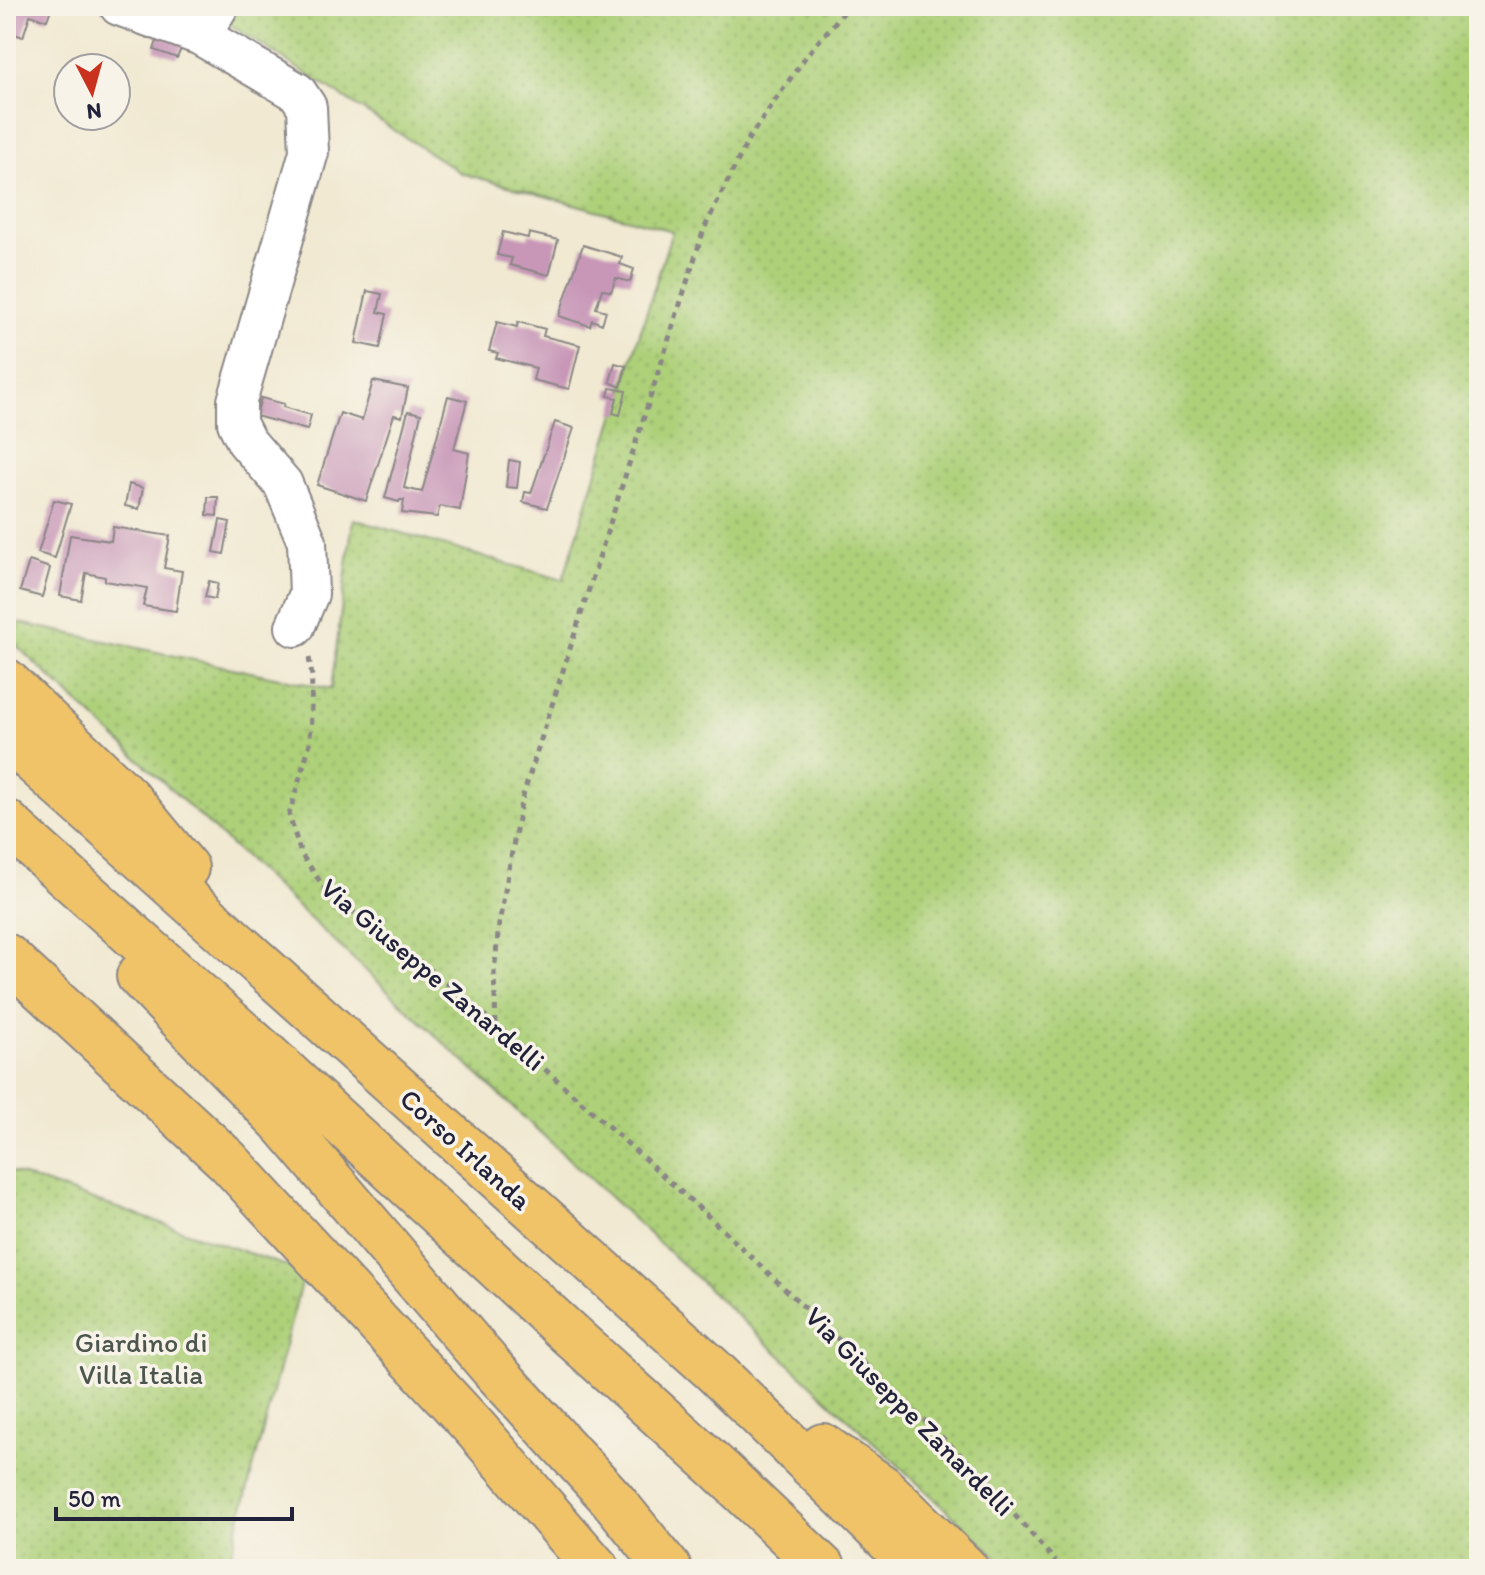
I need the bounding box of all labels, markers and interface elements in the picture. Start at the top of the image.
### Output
north arrow [52,52,132,132]
text: N [85,97,103,126]
street label: Via Giuseppe Zanardelli [314,870,552,1078]
street label: Corso Irlanda [393,1081,539,1217]
street label: Via Giuseppe Zanardelli [798,1299,1022,1523]
park label: Giardino di Villa Italia [75,1325,207,1391]
scale bar [56,1471,292,1521]
text: 50 m [68,1484,121,1513]

